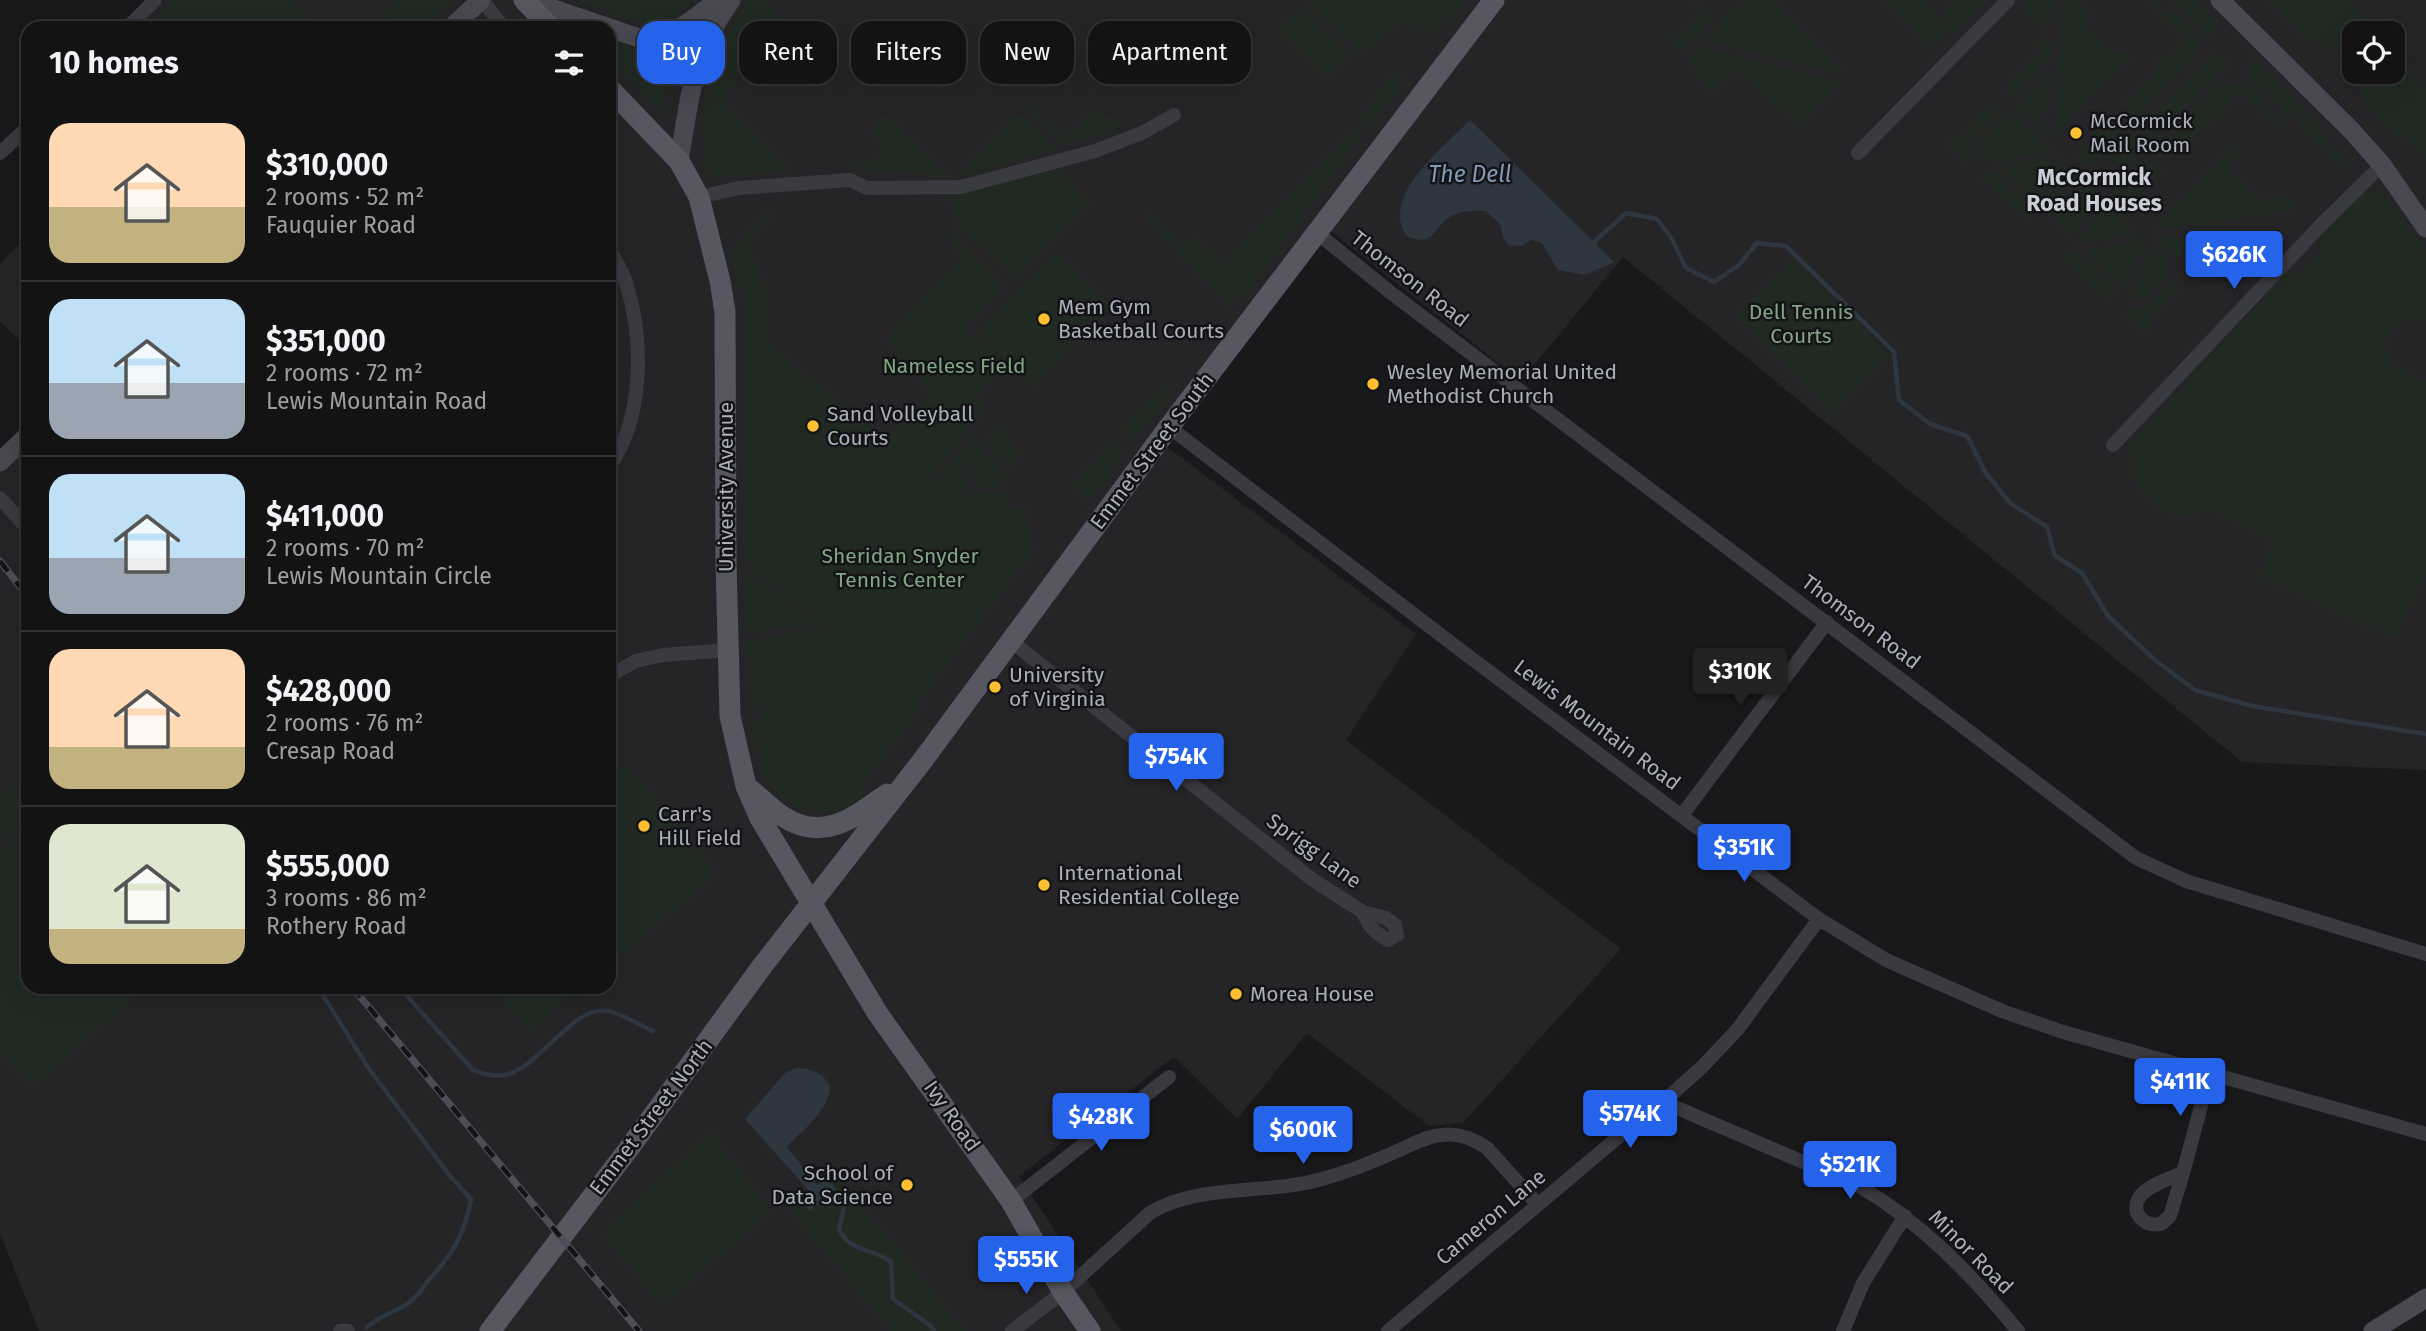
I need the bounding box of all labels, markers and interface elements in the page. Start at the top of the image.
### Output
chip: Buy [637,21,725,84]
chip: Rent [739,21,837,84]
chip: Filters [851,21,966,84]
chip: New [980,21,1074,84]
chip: Apartment [1088,21,1251,84]
map controls [2342,21,2405,84]
button: locate [2342,21,2405,84]
icon: filters [550,44,588,82]
text: 10 homes [49,45,179,81]
place label: McCormick Mail Room [2090,108,2193,158]
marker: McCormick Mail Room [2068,125,2084,141]
text: $310,000 [266,147,388,183]
icon: home [105,151,189,235]
water label: The Dell [1429,160,1511,188]
district label: McCormick Road Houses [2026,163,2162,217]
text: 2 rooms · 52 m² [266,183,424,211]
text: Fauquier Road [266,211,416,239]
street label: Thomson Road [1346,225,1474,333]
pin: $626K [2185,232,2283,291]
text: $626K [2202,240,2266,268]
place label: Mem Gym Basketball Courts [1058,294,1224,344]
park label: Dell Tennis Courts [1749,299,1853,349]
marker: Mem Gym Basketball Courts [1036,311,1052,327]
text: $351,000 [266,323,386,359]
icon: home [105,327,189,411]
park label: Nameless Field [882,353,1026,379]
text: 2 rooms · 72 m² [266,359,423,387]
place label: Wesley Memorial United Methodist Church [1387,359,1617,409]
street label: Emmet Street South [1084,367,1220,535]
marker: Wesley Memorial United Methodist Church [1365,376,1381,392]
text: Lewis Mountain Road [266,387,487,415]
place label: Sand Volleyball Courts [827,401,973,451]
street label: University Avenue [713,402,739,572]
marker: Sand Volleyball Courts [805,418,821,434]
text: $411,000 [266,498,384,534]
icon: home [105,502,189,586]
text: 2 rooms · 70 m² [266,534,424,562]
park label: Sheridan Snyder Tennis Center [821,543,979,593]
text: Lewis Mountain Circle [266,562,492,590]
street label: Thomson Road [1797,569,1925,675]
pin: $310K [1691,648,1789,708]
street label: Lewis Mountain Road [1509,654,1685,796]
text: $310K [1709,657,1771,685]
place label: University of Virginia [1009,662,1106,712]
text: $428,000 [266,673,391,709]
icon: home [105,677,189,761]
marker: University of Virginia [987,679,1003,695]
text: 2 rooms · 76 m² [266,709,424,737]
pin: $754K [1127,734,1225,793]
text: Cresap Road [266,737,395,765]
text: $754K [1145,742,1207,770]
place label: Carr's Hill Field [658,801,742,851]
street label: Sprigg Lane [1262,808,1366,894]
marker: Carr's Hill Field [636,818,652,834]
pin: $351K [1695,824,1793,884]
text: $351K [1714,833,1774,861]
text: $555,000 [266,848,390,884]
icon: home [105,852,189,936]
place label: International Residential College [1058,860,1240,910]
marker: International Residential College [1036,877,1052,893]
text: 3 rooms · 86 m² [266,884,427,912]
text: Rothery Road [266,912,407,940]
place label: Morea House [1250,981,1374,1007]
marker: Morea House [1228,986,1244,1002]
street label: Emmet Street North [584,1034,718,1200]
pin: $411K [2131,1058,2229,1118]
text: $411K [2150,1067,2210,1095]
street label: Ivy Road [918,1075,986,1157]
pin: $574K [1581,1090,1679,1150]
pin: $428K [1052,1094,1150,1153]
text: $574K [1599,1099,1661,1127]
text: $428K [1069,1102,1133,1130]
pin: $600K [1254,1106,1352,1166]
text: $600K [1269,1115,1337,1143]
pin: $521K [1801,1142,1899,1201]
text: $521K [1819,1150,1881,1178]
place label: School of Data Science [772,1160,895,1210]
street label: Cameron Lane [1431,1164,1551,1270]
marker: School of Data Science [899,1177,915,1193]
street label: Minor Road [1923,1204,2019,1300]
pin: $555K [977,1236,1075,1296]
text: $555K [994,1245,1058,1273]

